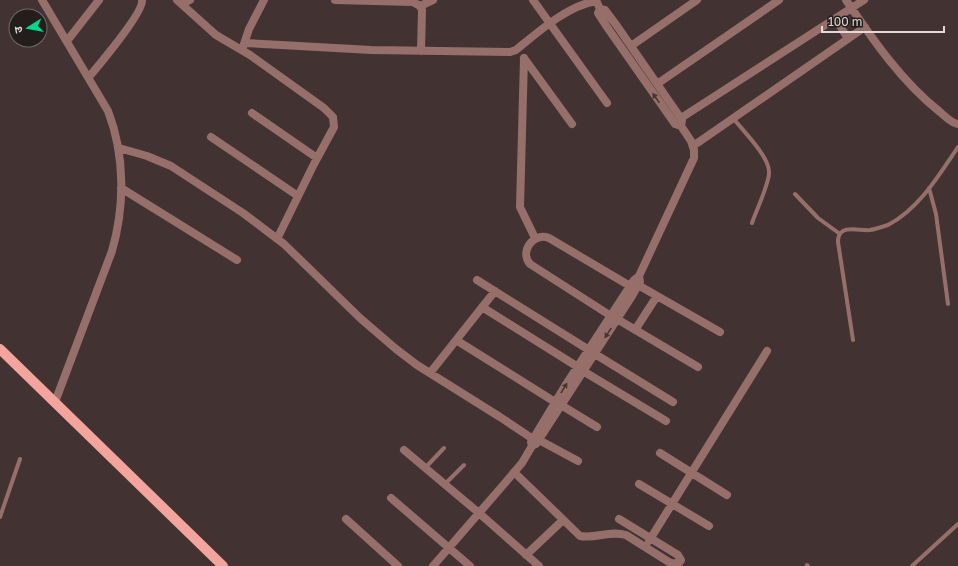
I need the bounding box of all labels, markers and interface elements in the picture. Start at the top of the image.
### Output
north arrow [8,8,48,48]
scale bar [822,8,944,34]
text: 100 m [828,14,862,29]
text: उ [11,25,25,34]
one-way arrow [652,92,660,103]
one-way arrow [604,328,612,338]
one-way arrow [560,383,568,393]

